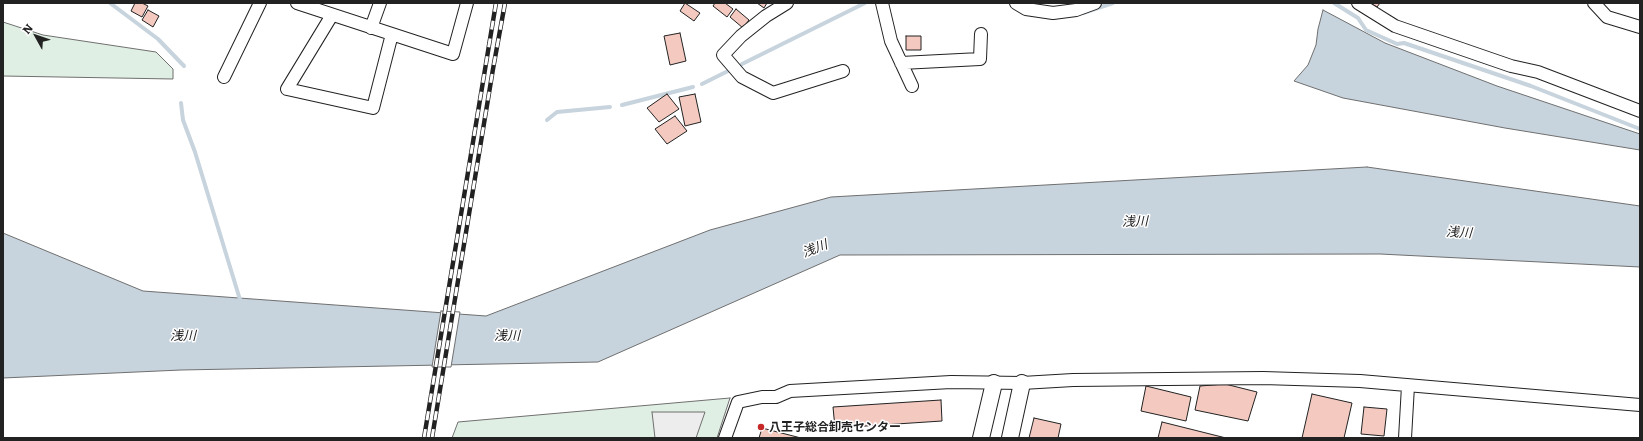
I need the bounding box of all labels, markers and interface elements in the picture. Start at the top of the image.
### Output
north arrow [16,16,56,56]
text: N [18,20,36,37]
water label: 浅川 [1122,214,1148,230]
water label: 浅川 [1446,225,1472,241]
water label: 浅川 [800,237,830,261]
water label: 浅川 [170,328,196,344]
water label: 浅川 [494,328,520,344]
place label: 八王子総合卸売センター [769,420,901,434]
marker: 八王子総合卸売センター [756,422,766,432]

